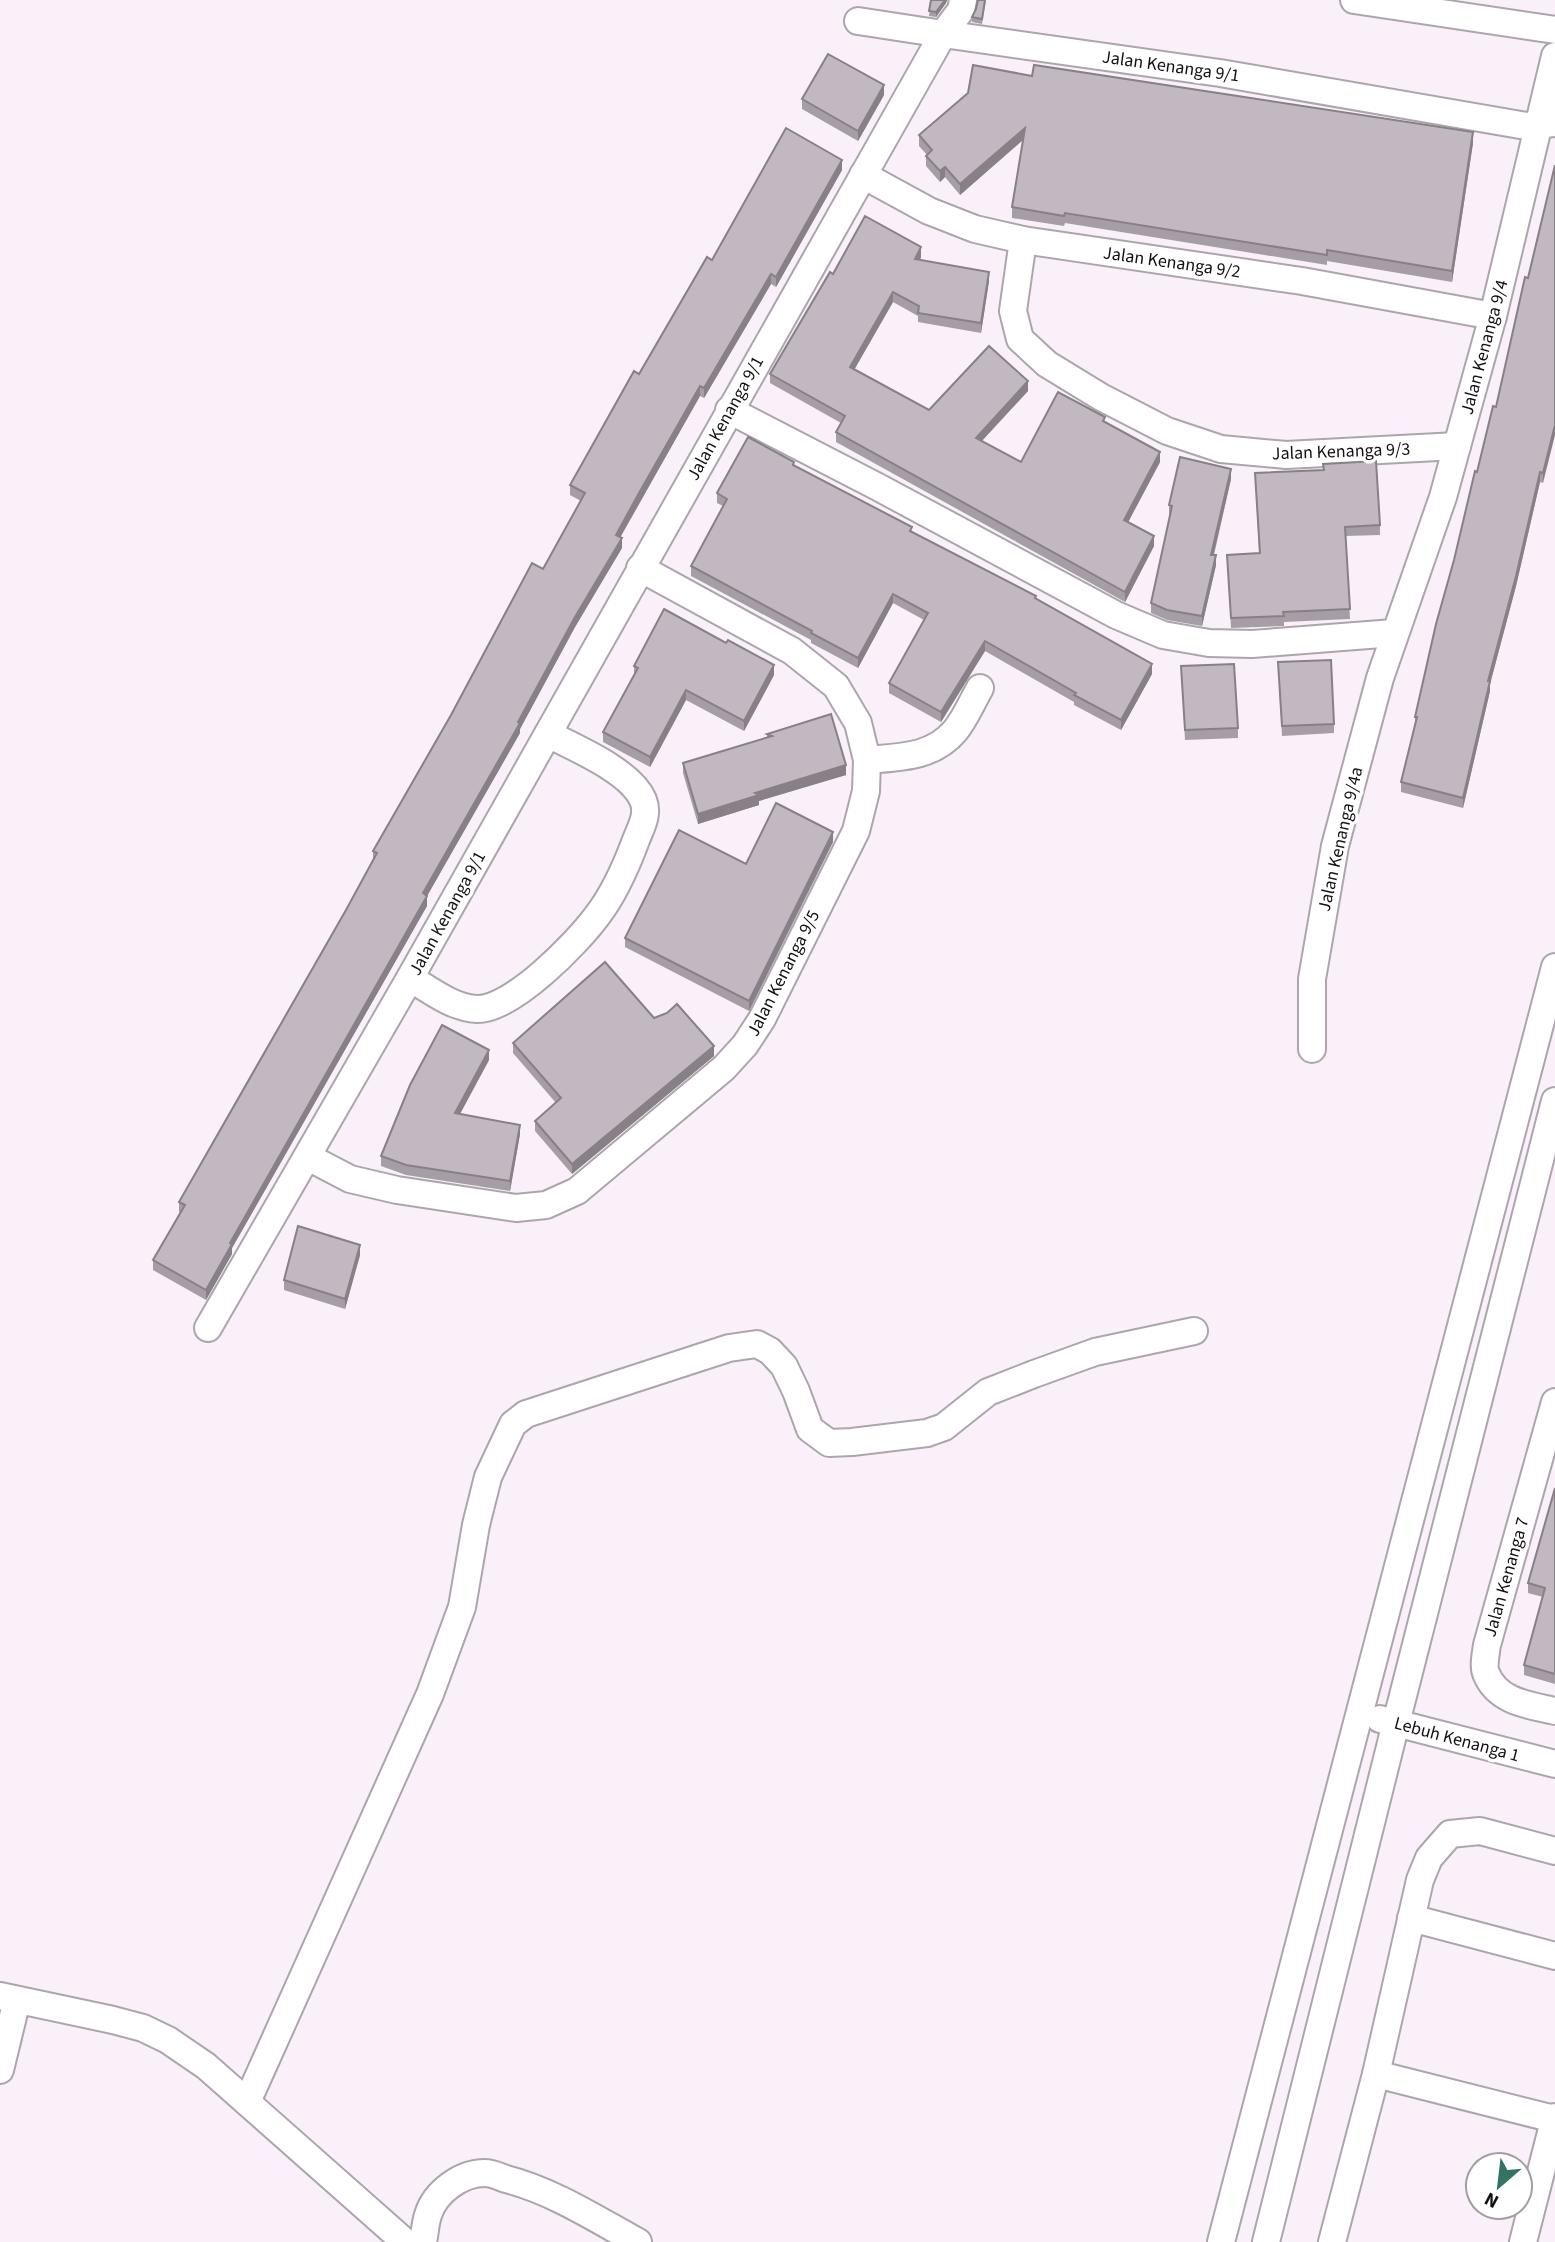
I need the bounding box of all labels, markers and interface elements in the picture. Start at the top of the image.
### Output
street label: Jalan Kenanga 9/1 [1101,44,1241,89]
street label: Jalan Kenanga 9/2 [1102,240,1242,285]
street label: Jalan Kenanga 9/4 [1454,277,1514,417]
street label: Jalan Kenanga 9/1 [681,352,770,485]
street label: Jalan Kenanga 9/3 [1271,437,1411,466]
street label: Jalan Kenanga 9/4a [1312,764,1369,914]
street label: Jalan Kenanga 9/1 [403,847,492,980]
street label: Jalan Kenanga 9/5 [741,906,826,1041]
street label: Jalan Kenanga 7 [1477,1514,1535,1640]
street label: Lebuh Kenanga 1 [1391,1711,1522,1768]
north arrow [1464,2151,1534,2221]
text: N [1480,2185,1504,2215]

